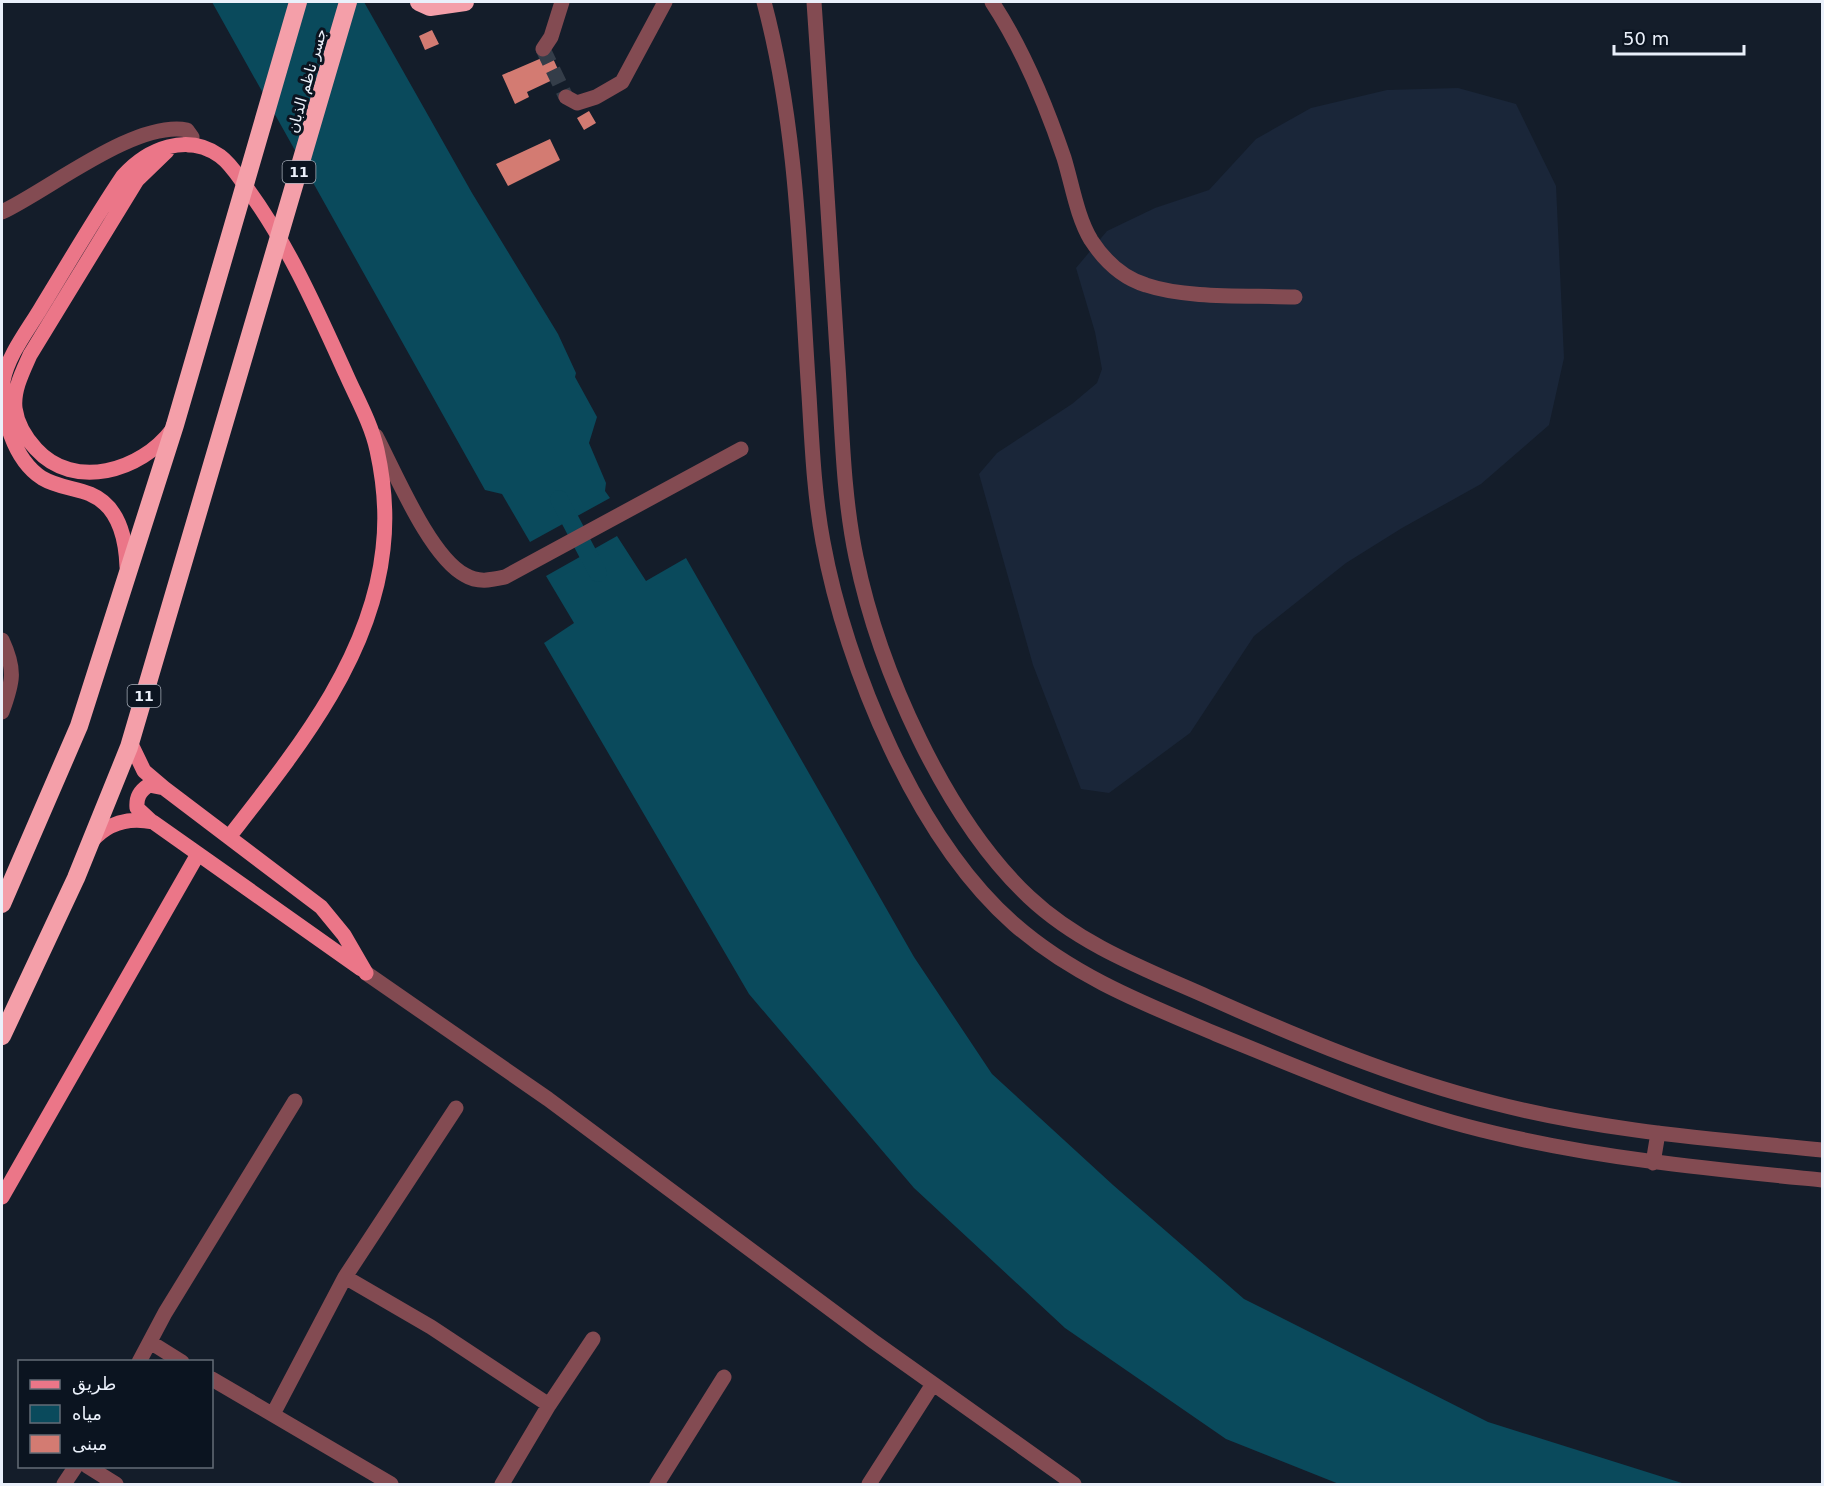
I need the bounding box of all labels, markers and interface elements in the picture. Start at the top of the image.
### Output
scale bar [1614,18,1744,56]
street label: جسر ناظم الذبان [284,27,330,135]
text: 50 m [1623,28,1669,49]
road number: 11 [282,161,316,183]
road number: 11 [128,685,160,707]
legend [18,1360,213,1468]
text: طريق [72,1373,116,1395]
text: مياه [72,1403,102,1424]
text: مبنى [72,1433,108,1454]

